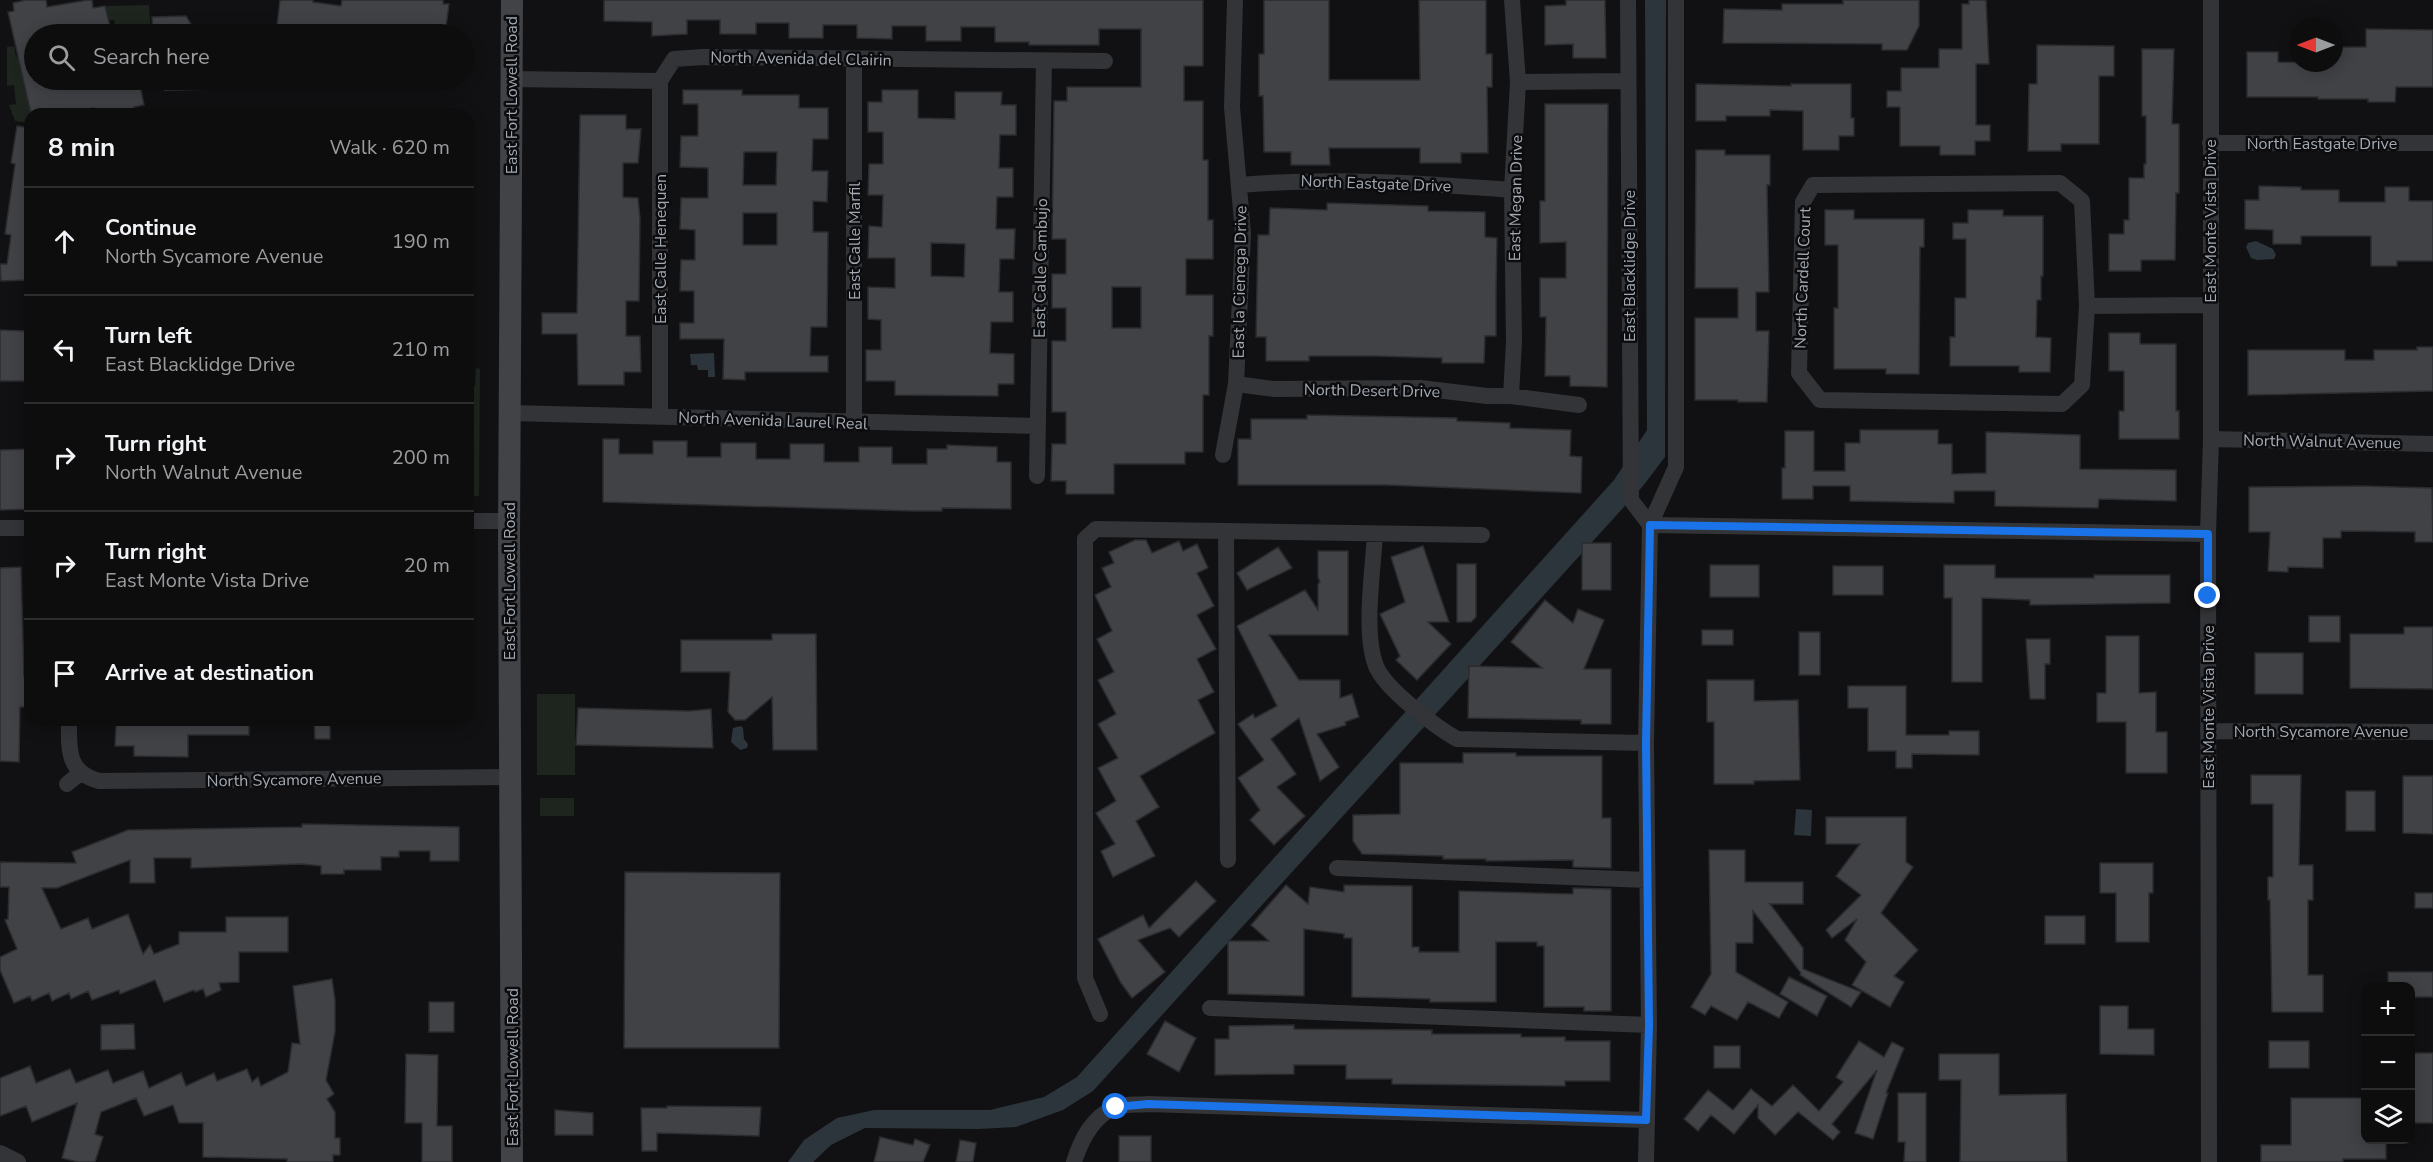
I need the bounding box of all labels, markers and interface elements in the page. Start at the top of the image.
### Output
street label: East Fort Lowell Road [501,16,523,174]
north arrow [2289,18,2343,72]
search box [24,24,474,90]
icon: search [45,41,78,74]
text: Search here [93,42,210,72]
street label: North Avenida del Clairin [710,46,892,72]
text: 8 min [48,130,115,165]
street label: North Eastgate Drive [2247,133,2397,155]
text: Walk · 620 m [330,134,450,161]
street label: East Megan Drive [1504,135,1528,261]
street label: East Monte Vista Drive [2200,139,2222,303]
street label: North Eastgate Drive [1300,170,1452,198]
street label: East Calle Henequen [650,174,672,324]
street label: East Calle Marfil [844,182,866,300]
street label: East Blacklidge Drive [1619,190,1641,342]
street label: East Calle Cambujo [1029,198,1053,338]
street label: East la Cienega Drive [1228,205,1252,359]
street label: North Cardell Court [1790,207,1816,349]
text: Continue [105,213,196,243]
icon: ahead [48,225,81,258]
text: 190 m [392,228,450,255]
text: North Sycamore Avenue [105,243,323,270]
text: Turn left [105,321,192,351]
icon: left [48,333,81,366]
text: 210 m [392,336,450,363]
text: East Blacklidge Drive [105,351,295,378]
street label: North Desert Drive [1304,379,1440,403]
street label: North Avenida Laurel Real [678,407,868,435]
text: Turn right [105,429,206,459]
street label: North Walnut Avenue [2243,430,2401,454]
icon: right [48,441,81,474]
text: 200 m [392,444,450,471]
text: North Walnut Avenue [105,459,302,486]
street label: East Fort Lowell Road [499,502,521,660]
text: Turn right [105,537,206,567]
icon: right [48,549,81,582]
text: 20 m [404,552,450,579]
text: East Monte Vista Drive [105,567,309,594]
route end [2194,582,2220,608]
street label: East Monte Vista Drive [2198,625,2220,789]
icon: arrive [48,657,81,690]
text: Arrive at destination [105,658,314,688]
street label: North Sycamore Avenue [2234,721,2408,743]
street label: North Sycamore Avenue [207,767,382,793]
map controls [2361,982,2415,1144]
button: + [2361,982,2415,1036]
street label: East Fort Lowell Road [502,988,524,1146]
button: − [2361,1036,2415,1090]
button: layers [2361,1090,2415,1144]
route start [1102,1093,1128,1119]

